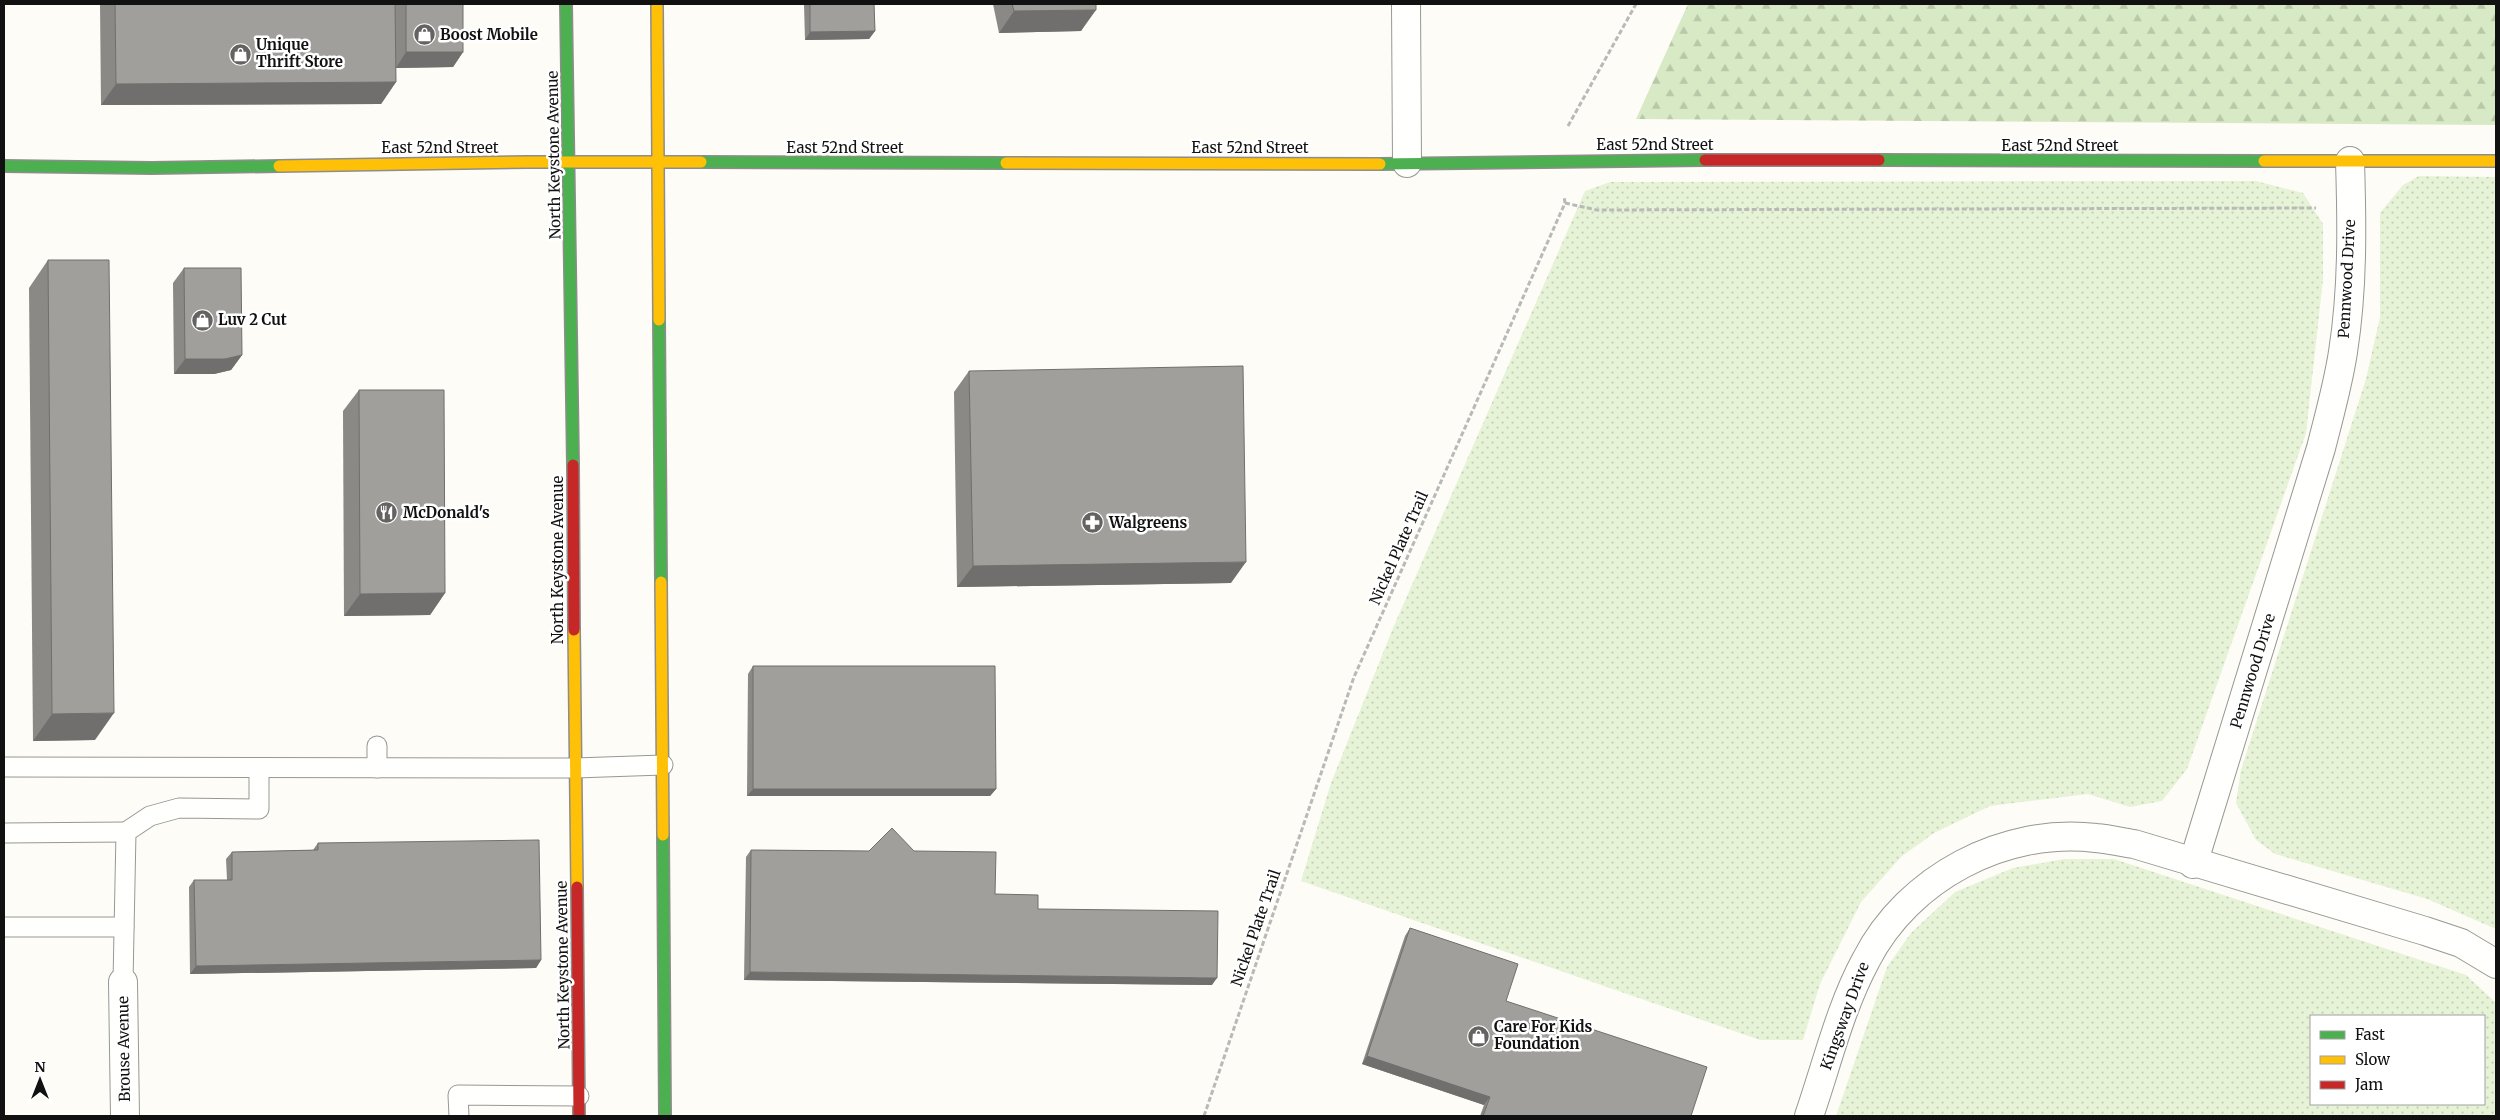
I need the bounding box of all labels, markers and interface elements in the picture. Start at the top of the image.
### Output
shop icon: Boost Mobile [412,23,436,47]
place label: Boost Mobile [440,25,538,44]
place label: Unique Thrift Store [256,35,343,71]
shop icon: Unique Thrift Store [228,42,252,66]
street label: North Keystone Avenue [543,70,564,240]
street label: East 52nd Street [1596,135,1714,154]
street label: East 52nd Street [2001,136,2119,155]
street label: East 52nd Street [381,138,499,157]
street label: East 52nd Street [786,138,904,157]
street label: East 52nd Street [1191,138,1309,157]
street label: Pennwood Drive [2334,219,2359,339]
shop icon: Luv 2 Cut [190,308,214,332]
place label: Luv 2 Cut [218,310,287,329]
street label: North Keystone Avenue [548,475,567,644]
street label: Nickel Plate Trail [1365,488,1432,608]
restaurant icon: McDonald's [375,501,399,525]
place label: McDonald's [403,503,490,522]
pharmacy icon: Walgreens [1081,511,1105,535]
place label: Walgreens [1108,513,1188,532]
street label: Pennwood Drive [2226,611,2279,731]
street label: Nickel Plate Trail [1227,867,1285,989]
street label: North Keystone Avenue [552,880,573,1050]
street label: Kingsway Drive [1816,959,1873,1072]
street label: Brouse Avenue [113,996,134,1102]
legend [2310,1015,2485,1105]
place label: Care For Kids Foundation [1494,1017,1593,1053]
shop icon: Care For Kids Foundation [1466,1024,1490,1048]
text: Fast [2355,1025,2385,1044]
text: Slow [2355,1050,2390,1069]
north arrow [15,1055,65,1105]
text: N [34,1058,46,1076]
text: Jam [2354,1075,2383,1094]

